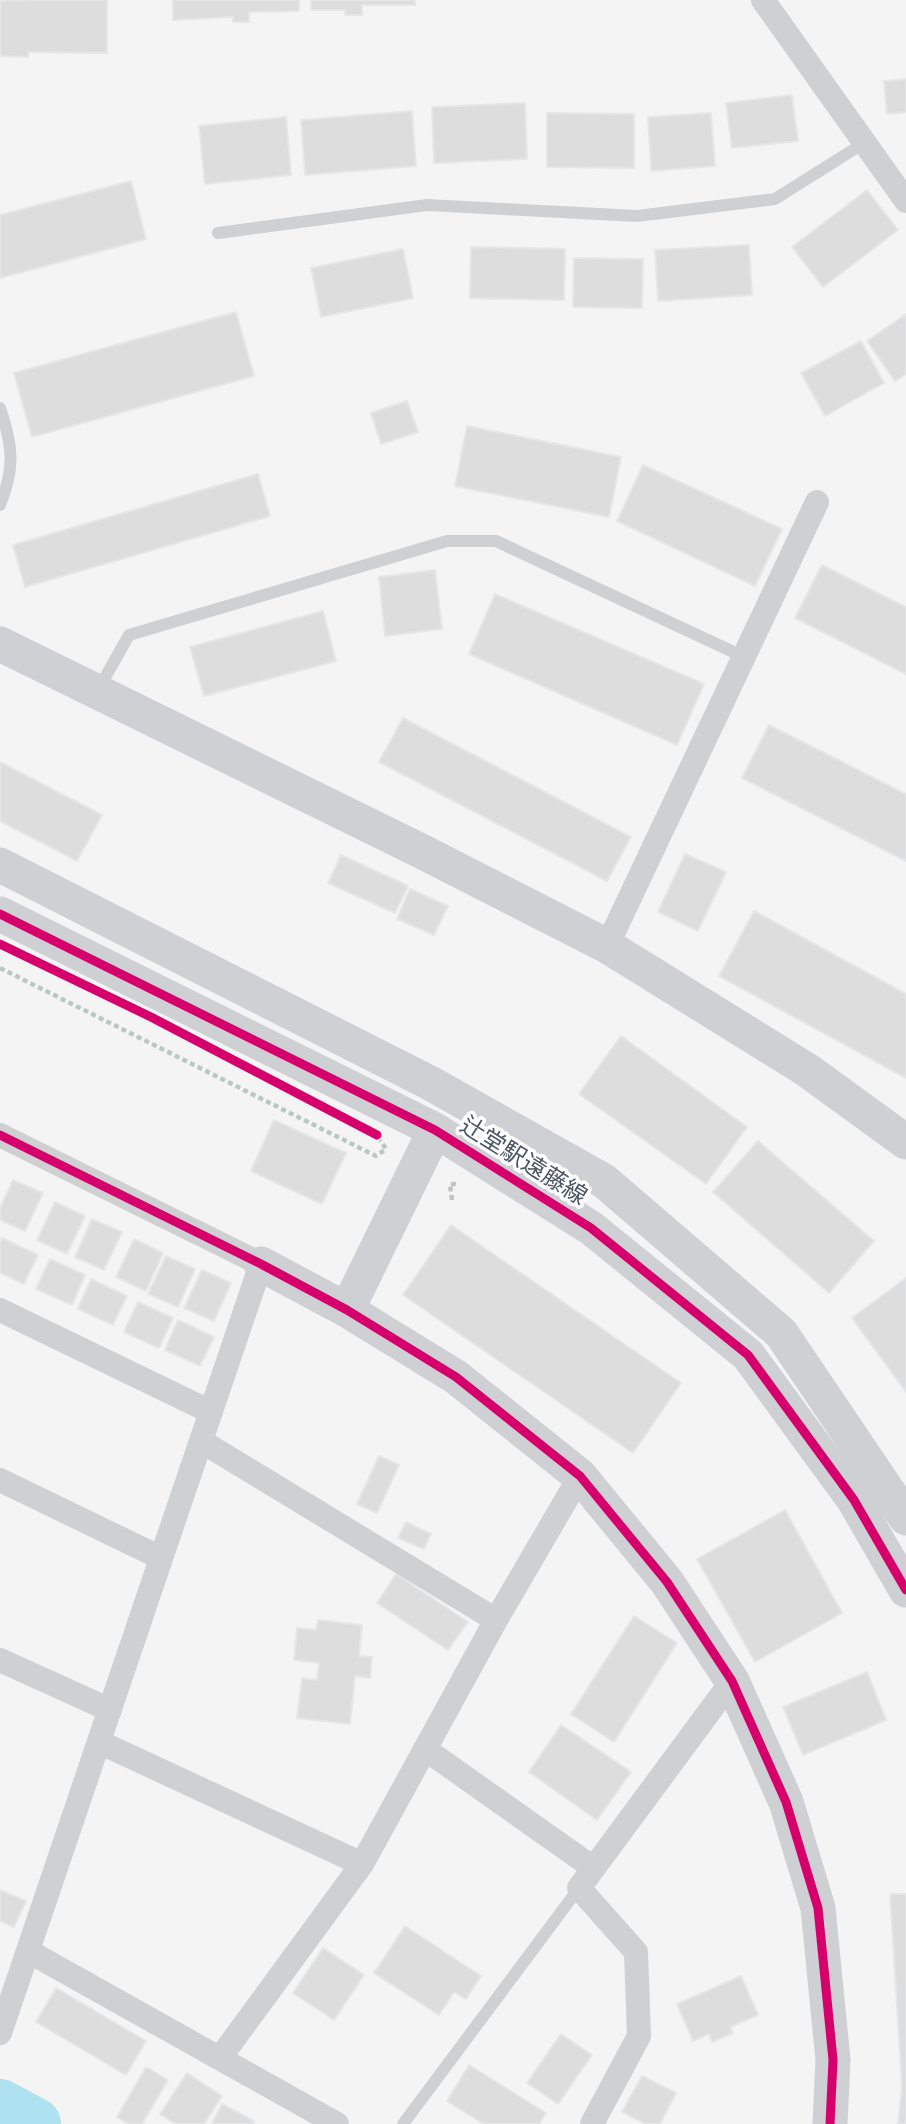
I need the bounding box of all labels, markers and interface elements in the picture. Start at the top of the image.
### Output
street label: 辻堂駅遠藤線 [454,1112,592,1212]

